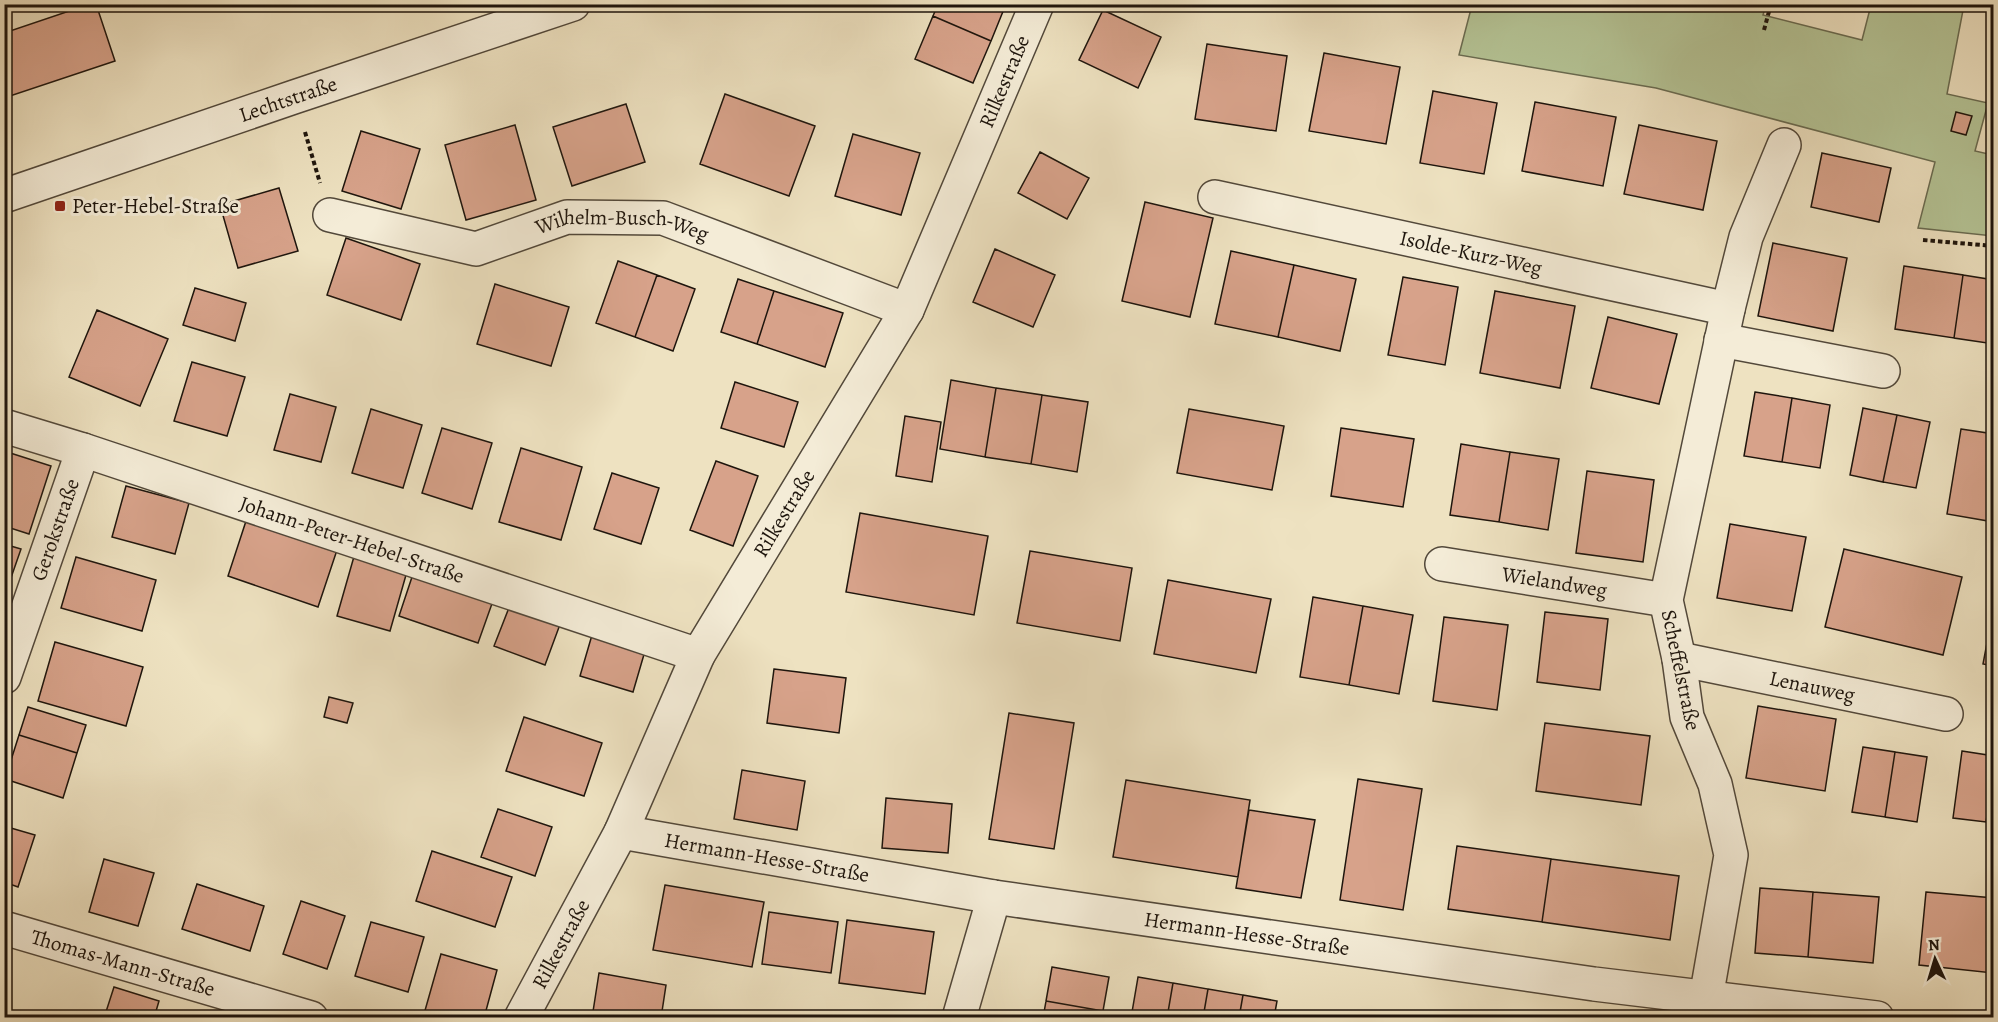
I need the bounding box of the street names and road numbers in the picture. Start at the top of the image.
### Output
street label: Rilkestraße [972,31,1036,132]
street label: Lechtstraße [235,70,341,129]
street label: Wilhelm-Busch-Weg [530,203,713,248]
street label: Isolde-Kurz-Weg [1397,224,1545,282]
street label: Rilkestraße [747,464,821,562]
street label: Gerokstraße [25,475,86,585]
street label: Johann-Peter-Hebel-Straße [236,489,468,590]
street label: Wielandweg [1499,560,1610,604]
street label: Scheffelstraße [1655,607,1707,733]
street label: Lenauweg [1767,664,1858,709]
street label: Hermann-Hesse-Straße [662,826,871,889]
street label: Rilkestraße [525,894,596,994]
street label: Hermann-Hesse-Straße [1142,905,1351,962]
street label: Thomas-Mann-Straße [28,923,218,1003]

